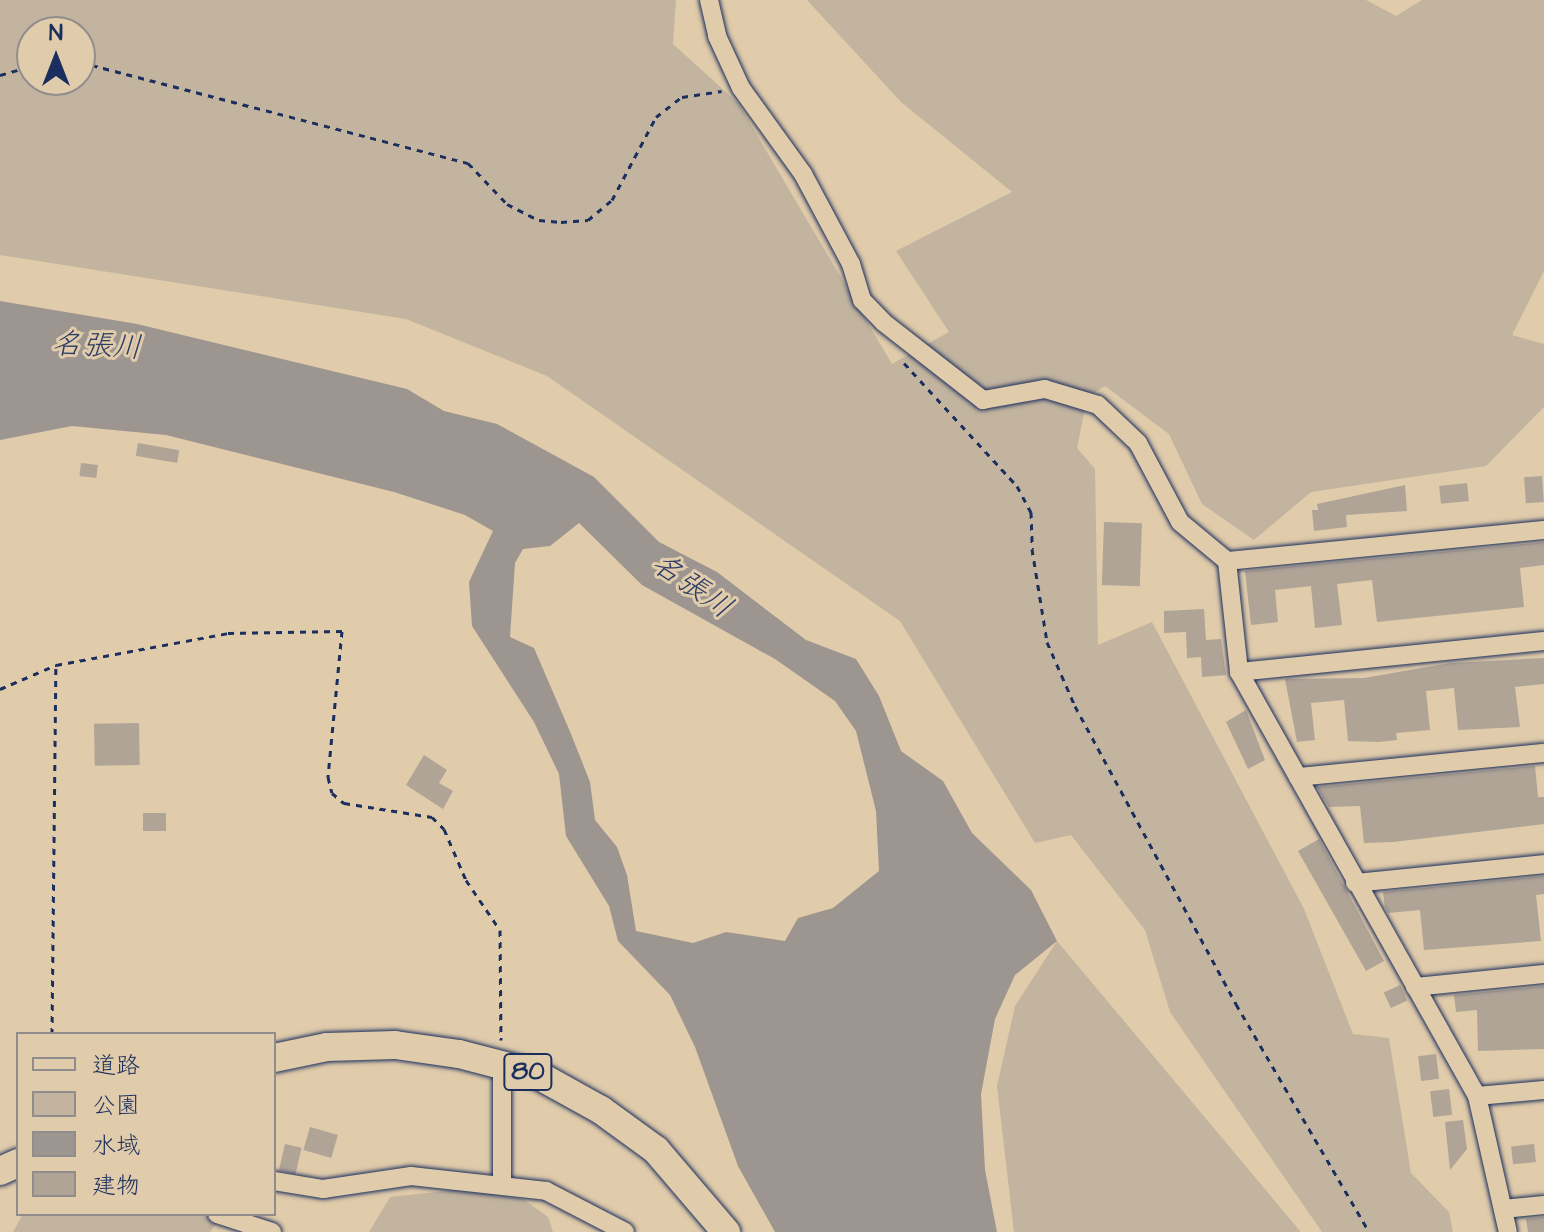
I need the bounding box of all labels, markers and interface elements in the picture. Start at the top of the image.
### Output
north arrow [16,16,96,96]
text: N [49,18,63,49]
water label: 名張川 [51,326,143,366]
water label: 名張川 [645,545,739,627]
legend [16,1032,276,1216]
text: 道路 [92,1049,140,1083]
road number: 80 [502,1050,554,1094]
text: 公園 [92,1089,140,1123]
text: 水域 [92,1129,140,1163]
text: 建物 [92,1169,140,1203]

